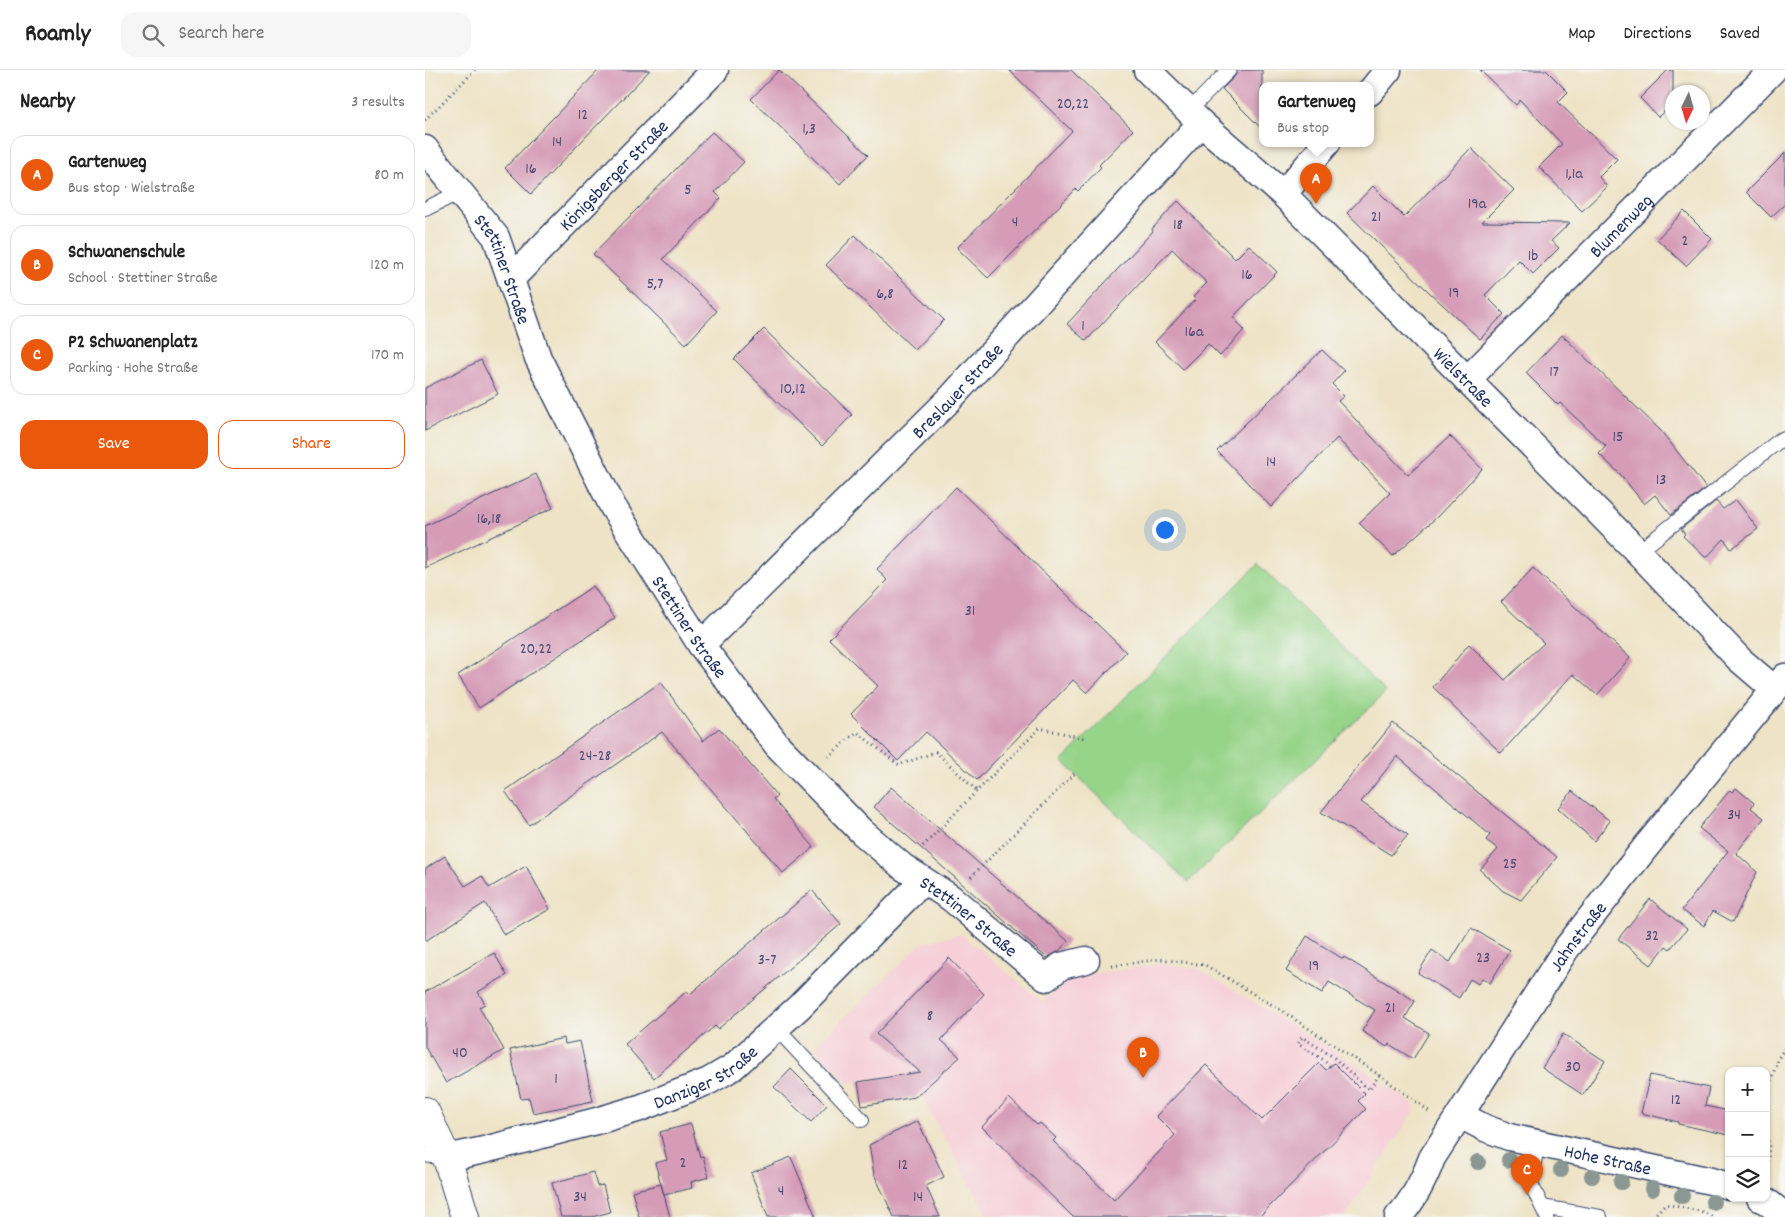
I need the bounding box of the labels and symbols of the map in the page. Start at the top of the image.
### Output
north arrow [1665,85,1710,130]
house number: 20,22 [1057,93,1089,116]
house number: 12 [578,104,588,127]
street label: Königsberger Straße [555,115,676,239]
house number: 1,3 [802,118,816,141]
house number: 14 [552,131,562,154]
house number: 16 [525,158,537,181]
pin: A [1300,163,1332,204]
house number: 1,1a [1565,163,1583,186]
house number: 5 [684,179,692,202]
street label: Blumenweg [1585,189,1661,266]
house number: 19a [1468,193,1487,216]
house number: 21 [1371,206,1381,229]
street label: Stettiner Straße [466,209,535,329]
house number: 4 [1012,211,1018,234]
house number: 18 [1173,214,1183,237]
house number: 2 [1682,230,1689,253]
house number: 1b [1528,245,1538,268]
house number: 16 [1241,264,1253,287]
house number: 5,7 [647,273,663,296]
house number: 19 [1449,282,1459,305]
house number: 6,8 [876,283,894,306]
house number: 1 [1081,315,1085,338]
house number: 16a [1185,321,1204,344]
street label: Breslauer Straße [907,339,1011,447]
street label: Wielstraße [1425,342,1498,415]
house number: 17 [1549,361,1559,384]
house number: 10,12 [780,378,806,401]
house number: 15 [1613,426,1623,449]
house number: 14 [1266,451,1276,474]
house number: 13 [1656,469,1666,492]
house number: 16,18 [477,508,501,531]
your location [1152,517,1178,543]
street label: Stettiner Straße [643,571,732,685]
house number: 31 [965,600,975,623]
house number: 20,22 [520,638,552,661]
house number: 24-28 [579,745,611,768]
house number: 34 [1727,804,1741,827]
house number: 25 [1503,853,1517,876]
street label: Stettiner Straße [913,871,1022,965]
street label: Jahnstraße [1545,897,1615,978]
house number: 32 [1645,925,1659,948]
house number: 23 [1476,947,1490,970]
house number: 3-7 [758,949,776,972]
house number: 19 [1309,955,1319,978]
house number: 21 [1385,997,1395,1020]
house number: 8 [927,1005,933,1028]
pin: B [1127,1037,1159,1078]
street label: Danziger Straße [650,1041,765,1118]
house number: 40 [452,1042,468,1065]
house number: 30 [1565,1056,1581,1079]
house number: 1 [554,1068,558,1091]
house number: 12 [1671,1089,1681,1112]
street label: Hohe Straße [1561,1139,1653,1185]
house number: 2 [680,1152,687,1175]
house number: 12 [898,1154,908,1177]
pin: C [1511,1154,1543,1195]
house number: 4 [778,1180,784,1203]
house number: 34 [573,1186,587,1209]
house number: 14 [913,1186,923,1209]

